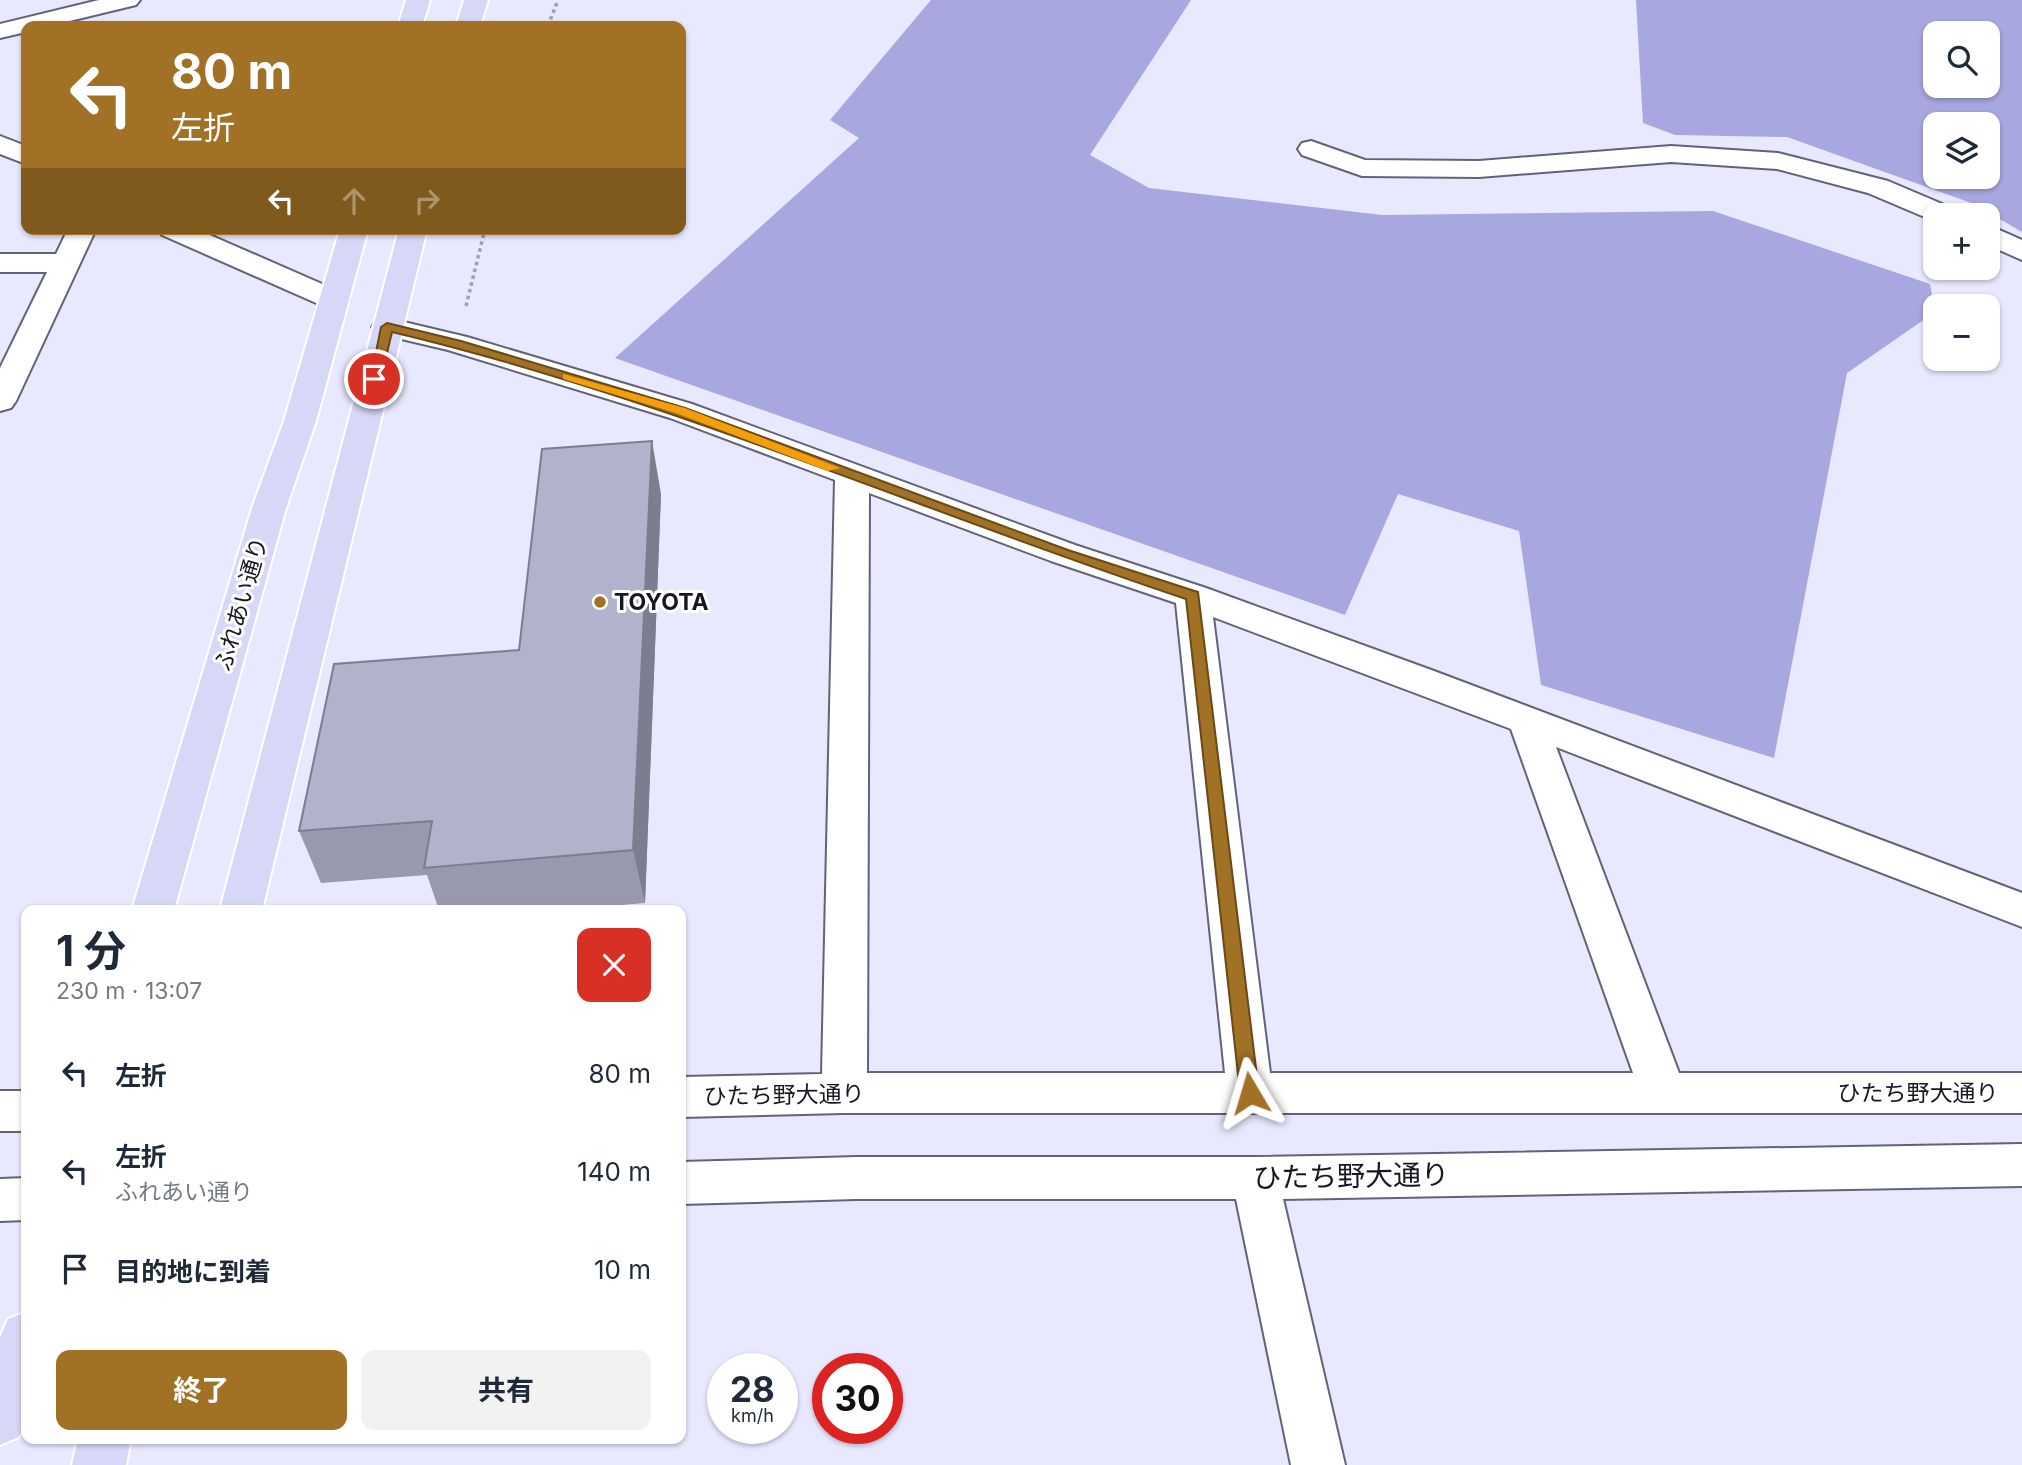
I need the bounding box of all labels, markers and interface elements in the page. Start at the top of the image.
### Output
map controls [1923,21,2000,371]
button: search [1923,21,2000,98]
text: 80 m [171,42,292,101]
icon: left [56,49,147,140]
text: 左折 [171,108,235,147]
button: layers [1923,112,2000,189]
icon: left [262,182,300,220]
icon: ahead [335,182,373,220]
icon: right [408,182,446,220]
button: + [1923,203,2000,280]
button: − [1923,294,2000,371]
pin [344,349,404,409]
icon: arrive [355,360,393,398]
street label: ふれあい通り [209,534,273,674]
place label: TOYOTA [614,588,709,616]
marker: TOYOTA [592,594,608,610]
text: 1 分 [56,925,126,976]
button: close [577,928,651,1002]
text: 230 m · 13:07 [56,977,202,1005]
icon: left [56,1054,94,1092]
position arrow [1213,1056,1287,1130]
text: 80 m [588,1058,651,1089]
text: 左折 [115,1060,167,1091]
street label: ひたち野大通り [1838,1079,1999,1107]
street label: ひたち野大通り [703,1080,865,1110]
text: 左折 [115,1141,167,1172]
icon: left [56,1152,94,1190]
text: 140 m [577,1156,651,1187]
street label: ひたち野大通り [1253,1157,1449,1195]
text: ふれあい通り [115,1178,253,1206]
icon: arrive [56,1250,94,1288]
text: 10 m [594,1254,651,1285]
text: 目的地に到着 [115,1256,271,1287]
button: 終了 [56,1350,347,1430]
button: 共有 [361,1350,651,1430]
speed limit sign: 30 [812,1353,903,1444]
text: 28 [730,1368,775,1410]
text: km/h [731,1405,774,1426]

